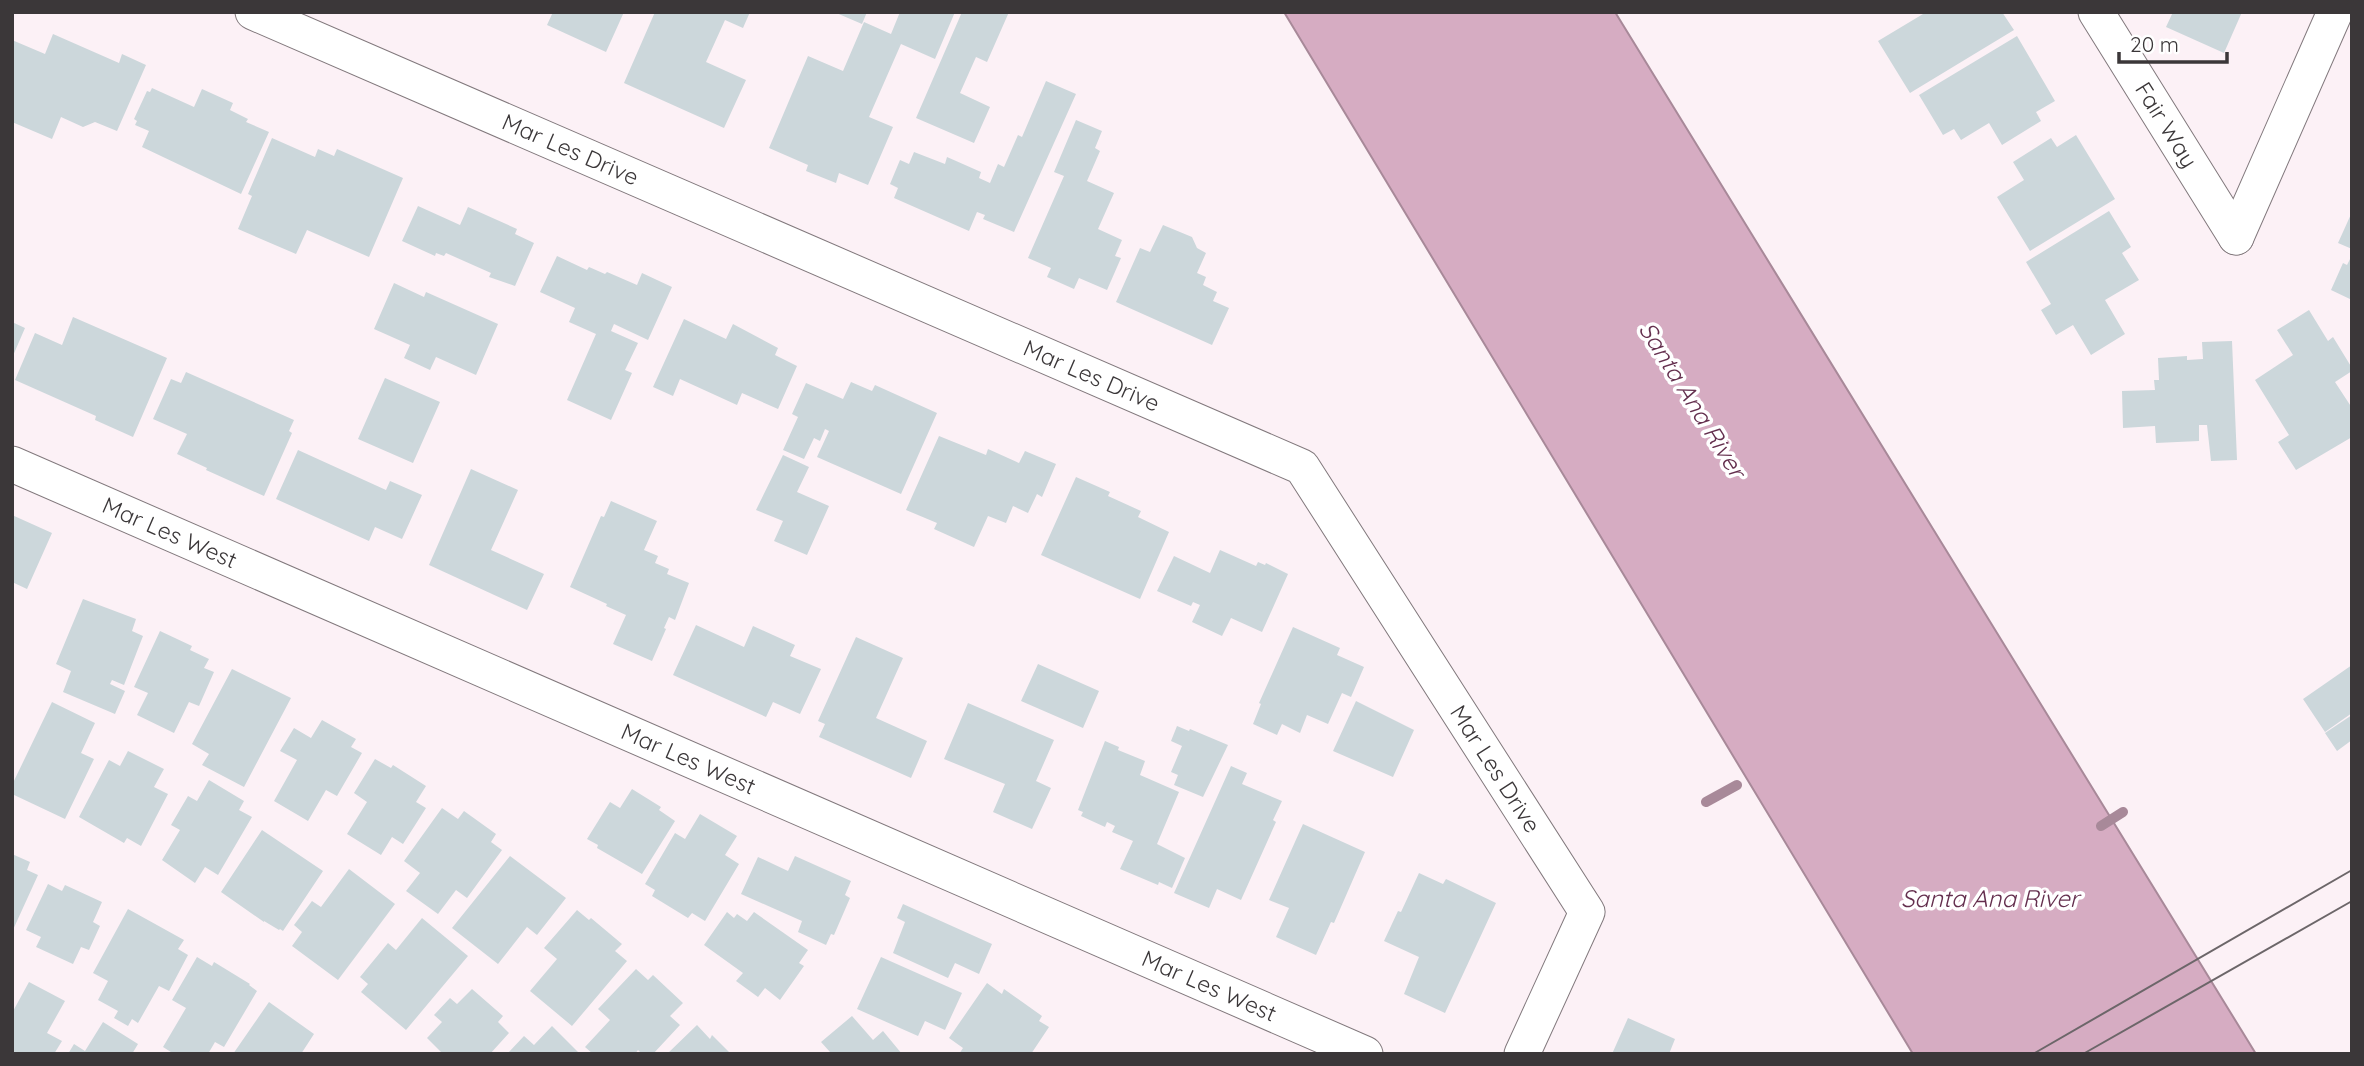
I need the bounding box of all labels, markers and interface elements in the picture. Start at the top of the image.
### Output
scale bar [2119,21,2228,65]
text: 20 m [2130,31,2179,57]
street label: Fair Way [2129,76,2204,173]
street label: Mar Les Drive [498,107,643,192]
water label: Santa Ana River [1633,316,1754,485]
street label: Mar Les Drive [1019,333,1164,418]
street label: Mar Les West [98,490,242,574]
street label: Mar Les Drive [1444,699,1547,838]
street label: Mar Les West [617,716,761,801]
water label: Santa Ana River [1901,883,2082,913]
street label: Mar Les West [1138,944,1281,1028]

